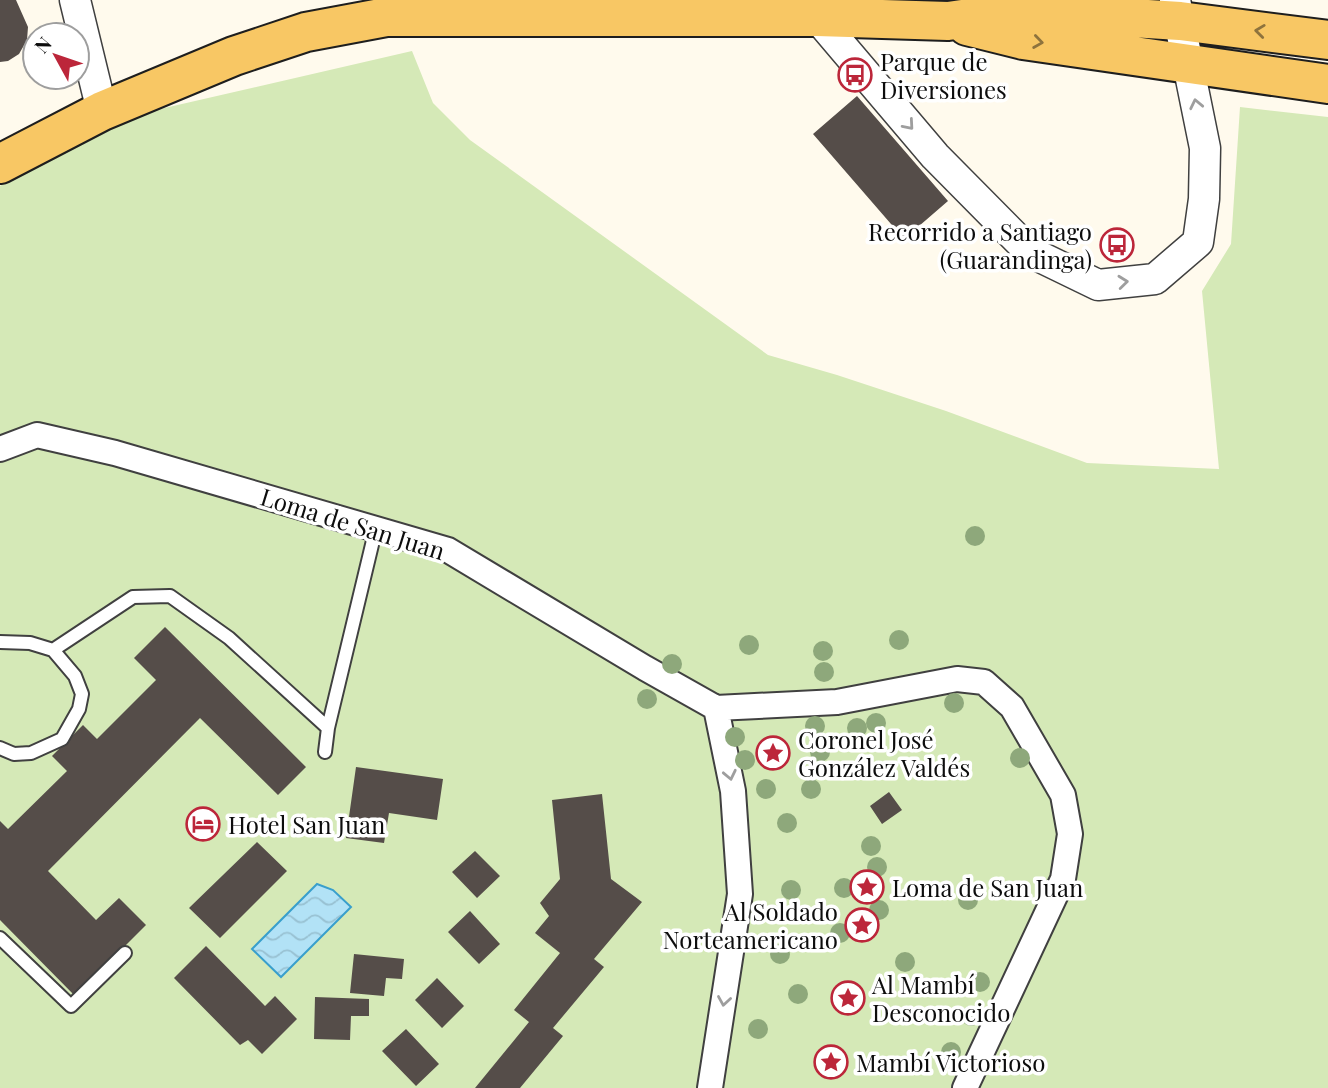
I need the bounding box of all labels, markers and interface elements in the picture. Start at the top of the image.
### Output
north arrow [21,21,91,91]
one-way arrow [1254,24,1266,39]
text: N [28,31,57,58]
one-way arrow [1032,35,1044,50]
place label: Parque de Diversiones [880,45,1007,105]
bus stop icon: Parque de Diversiones [836,56,874,94]
one-way arrow [1189,98,1204,110]
one-way arrow [901,117,913,130]
place label: Recorrido a Santiago (Guarandinga) [868,215,1092,275]
bus stop icon: Recorrido a Santiago (Guarandinga) [1098,226,1136,264]
one-way arrow [1118,275,1129,290]
street label: Loma de San Juan [257,480,449,566]
place label: Coronel José González Valdés [798,723,970,783]
place icon: Coronel José González Valdés [754,734,792,772]
one-way arrow [721,769,736,781]
hotel icon: Hotel San Juan [184,805,222,843]
place label: Hotel San Juan [228,808,385,840]
place icon: Loma de San Juan [848,868,886,906]
place label: Loma de San Juan [892,871,1083,903]
place label: Al Soldado Norteamericano [663,895,838,955]
place icon: Al Soldado Norteamericano [843,906,881,944]
place label: Al Mambí Desconocido [871,968,1010,1028]
place icon: Al Mambí Desconocido [829,979,867,1017]
one-way arrow [716,995,731,1007]
place icon: Mambí Victorioso [812,1043,850,1081]
place label: Mambí Victorioso [856,1046,1045,1078]

